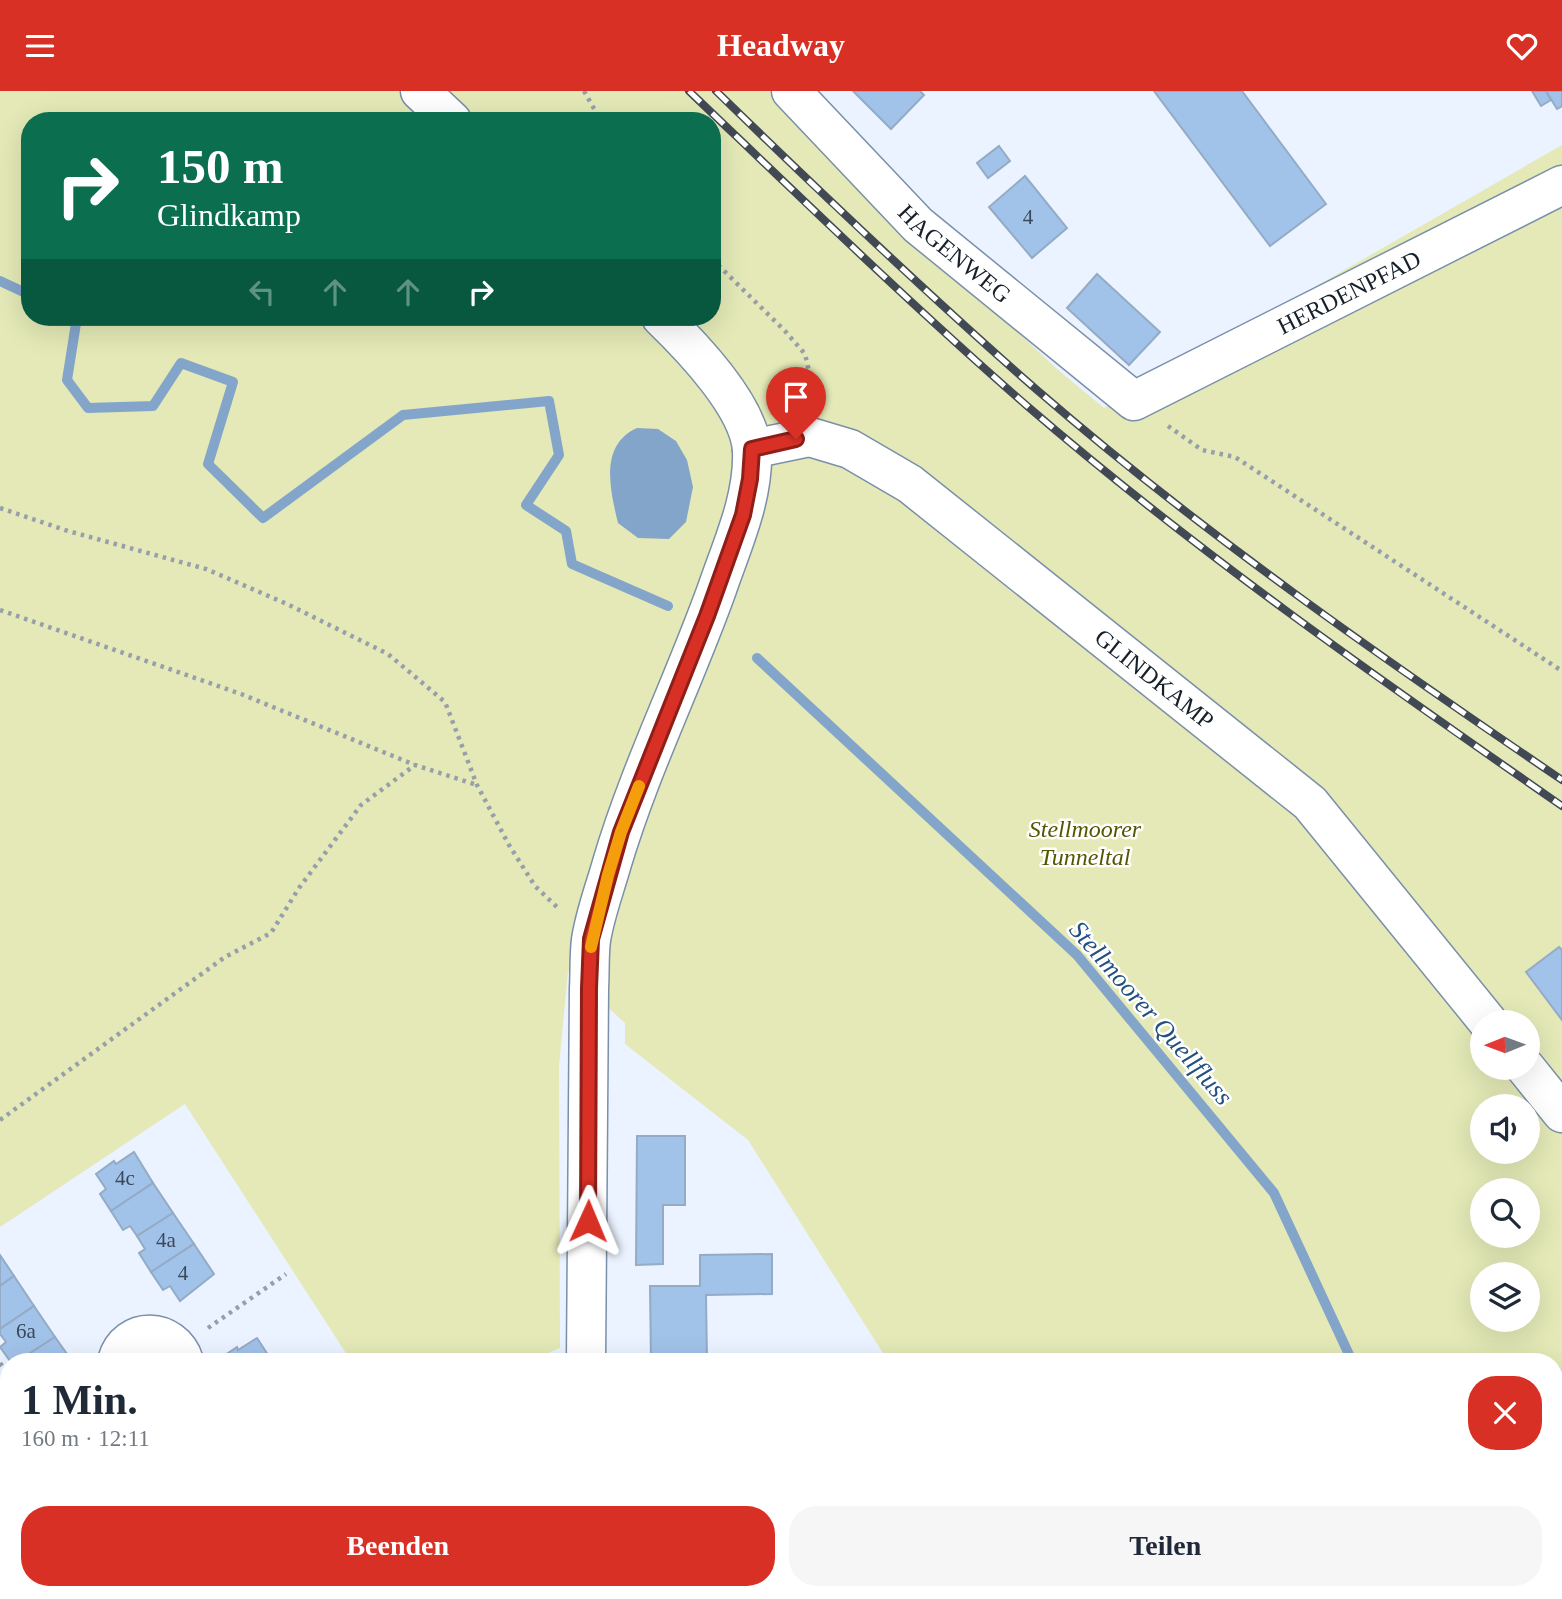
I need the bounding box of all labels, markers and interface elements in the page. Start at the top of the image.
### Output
icon: menu [21,27,59,65]
text: Headway [717,27,845,63]
icon: heart [1503,27,1541,65]
text: 150 m [157,139,284,194]
icon: right [42,140,133,231]
text: Glindkamp [157,197,301,233]
street label: HAGENWEG [893,199,1016,308]
house number: 4 [1023,205,1034,229]
street label: HERDENPFAD [1273,246,1425,340]
icon: left [243,273,281,311]
icon: ahead [316,273,354,311]
icon: ahead [389,273,427,311]
icon: right [462,273,500,311]
pin [766,367,826,439]
icon: arrive [777,378,815,416]
street label: GLINDKAMP [1090,624,1219,734]
park label: Stellmoorer Tunneltal [1029,816,1142,870]
water label: Stellmoorer Quellfluss [1063,915,1239,1111]
north arrow [1470,1010,1540,1080]
map controls [1470,1010,1540,1332]
button: sound [1470,1094,1540,1164]
house number: 4c [115,1166,135,1190]
button: search [1470,1178,1540,1248]
position arrow [551,1184,625,1258]
house number: 4a [156,1228,177,1252]
house number: 4 [178,1261,189,1285]
button: layers [1470,1262,1540,1332]
house number: 6a [16,1319,37,1343]
button: close [1468,1376,1542,1450]
text: 1 Min. [21,1377,138,1423]
text: 160 m · 12:11 [21,1426,150,1451]
button: Beenden [21,1506,775,1586]
button: Teilen [789,1506,1542,1586]

